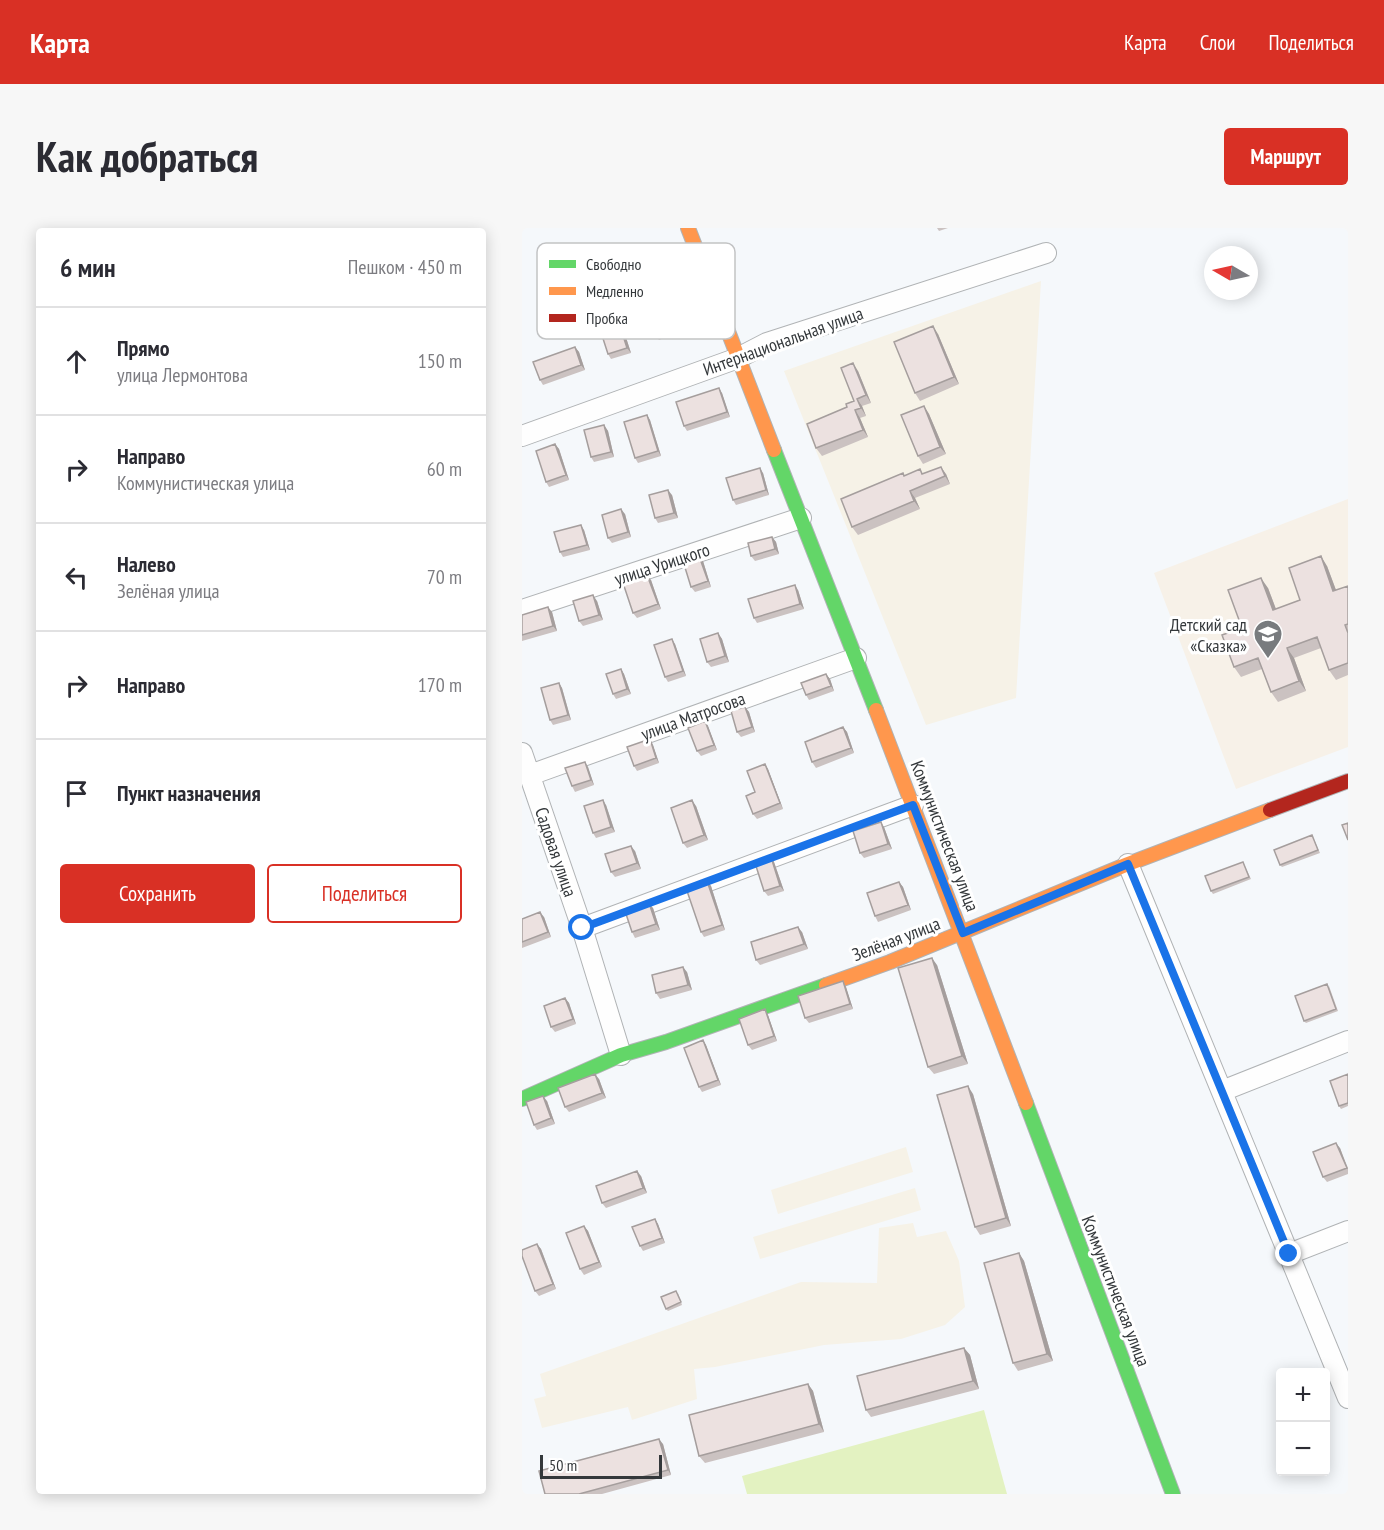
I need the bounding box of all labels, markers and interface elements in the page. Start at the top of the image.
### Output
text: Карта [30,24,90,61]
text: Карта [1124,29,1167,56]
text: Слои [1200,29,1235,56]
text: Поделиться [1268,29,1354,56]
button: Маршрут [1224,128,1348,185]
text: Как добраться [36,129,258,184]
legend [537,243,735,339]
north arrow [1204,246,1258,300]
text: 6 мин [60,251,115,284]
text: Пешком · 450 m [348,254,462,280]
text: Свободно [586,254,641,274]
text: Медленно [586,281,644,301]
street label: Интернациональная улица [700,301,866,381]
text: Пробка [586,308,628,328]
text: Прямо [117,334,170,362]
icon: ahead [60,345,93,378]
text: 150 m [418,348,462,374]
text: улица Лермонтова [117,362,248,388]
text: Направо [117,442,185,470]
icon: right [60,453,93,486]
text: 60 m [427,456,462,482]
text: Коммунистическая улица [117,470,294,496]
street label: улица Урицкого [611,538,713,590]
text: Налево [117,550,176,578]
icon: left [60,561,93,594]
text: 70 m [427,564,462,590]
text: Зелёная улица [117,578,220,604]
place label: Детский сад «Сказка» [1170,613,1247,657]
school or university icon: Детский сад «Сказка» [1252,618,1284,660]
icon: right [60,669,93,702]
text: Направо [117,671,185,699]
text: 170 m [418,672,462,698]
street label: улица Матросова [638,687,748,745]
street label: Коммунистическая улица [906,757,984,915]
icon: arrive [60,777,93,810]
text: Пункт назначения [117,779,261,807]
street label: Садовая улица [530,804,582,900]
button: Сохранить [60,864,255,923]
button: Поделиться [267,864,462,923]
street label: Зелёная улица [849,912,943,966]
route start [568,914,594,940]
street label: Коммунистическая улица [1077,1212,1155,1370]
route end [1275,1240,1301,1266]
map controls [1276,1368,1330,1476]
button: + [1276,1368,1330,1422]
button: − [1276,1422,1330,1476]
scale bar [540,1452,662,1480]
text: 50 m [549,1455,577,1475]

